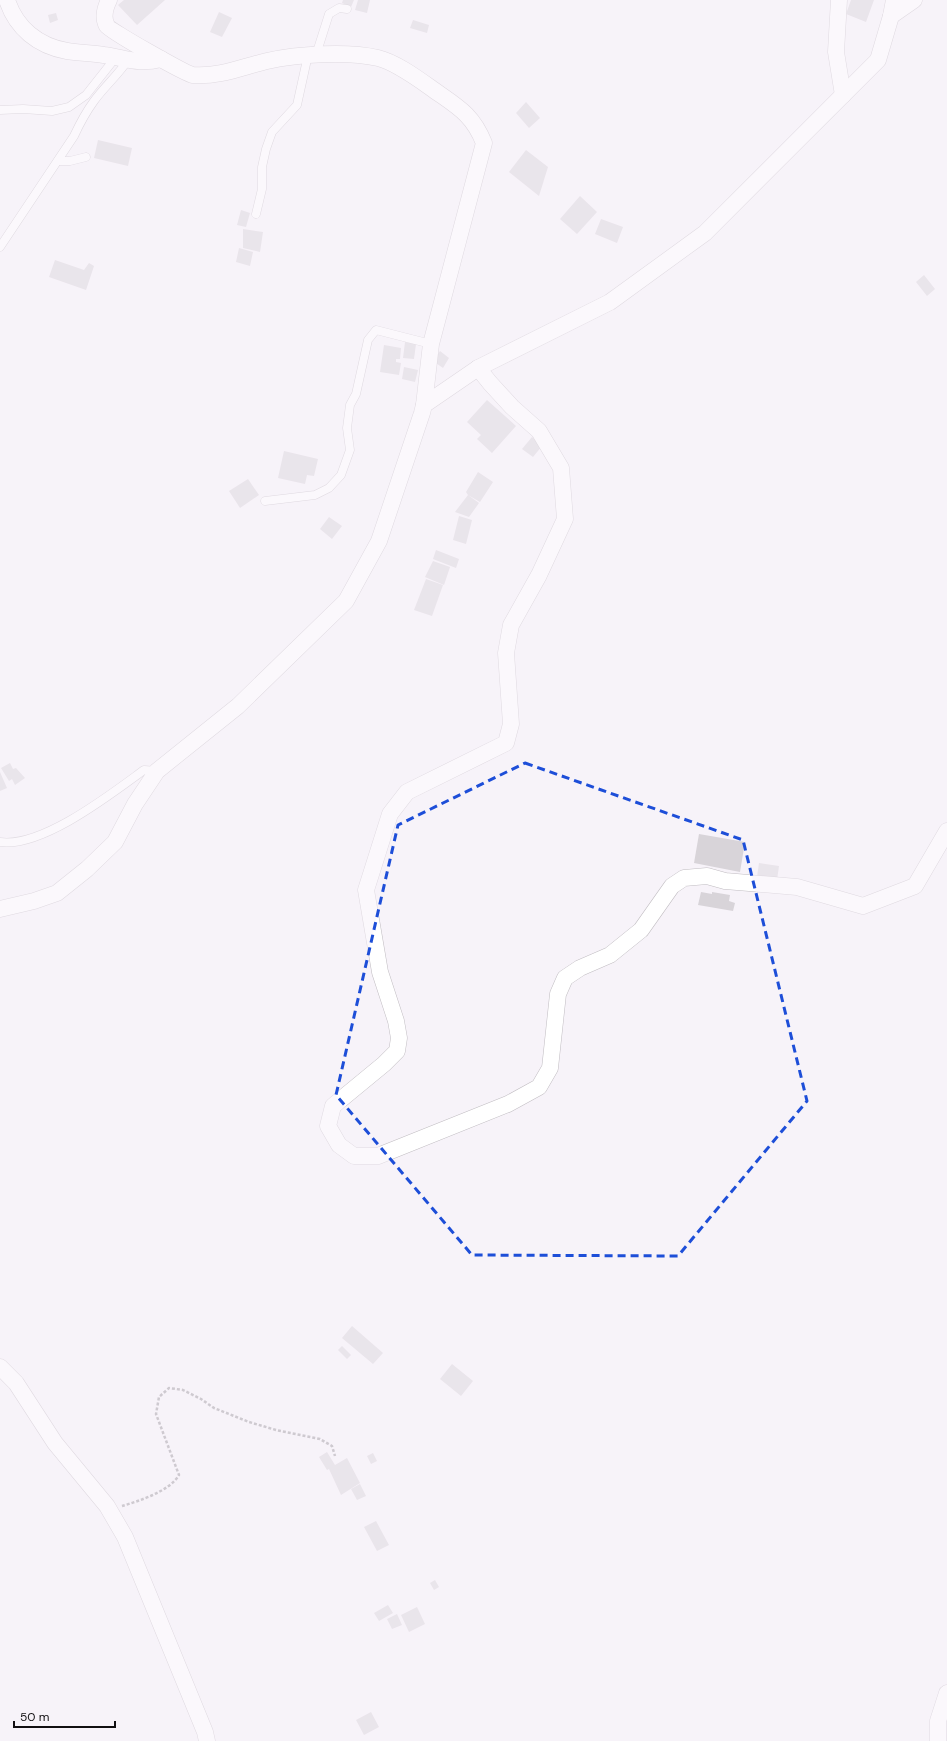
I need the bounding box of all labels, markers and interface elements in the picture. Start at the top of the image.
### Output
scale bar [14,1703,115,1729]
text: 50 m [20,1709,49,1725]

